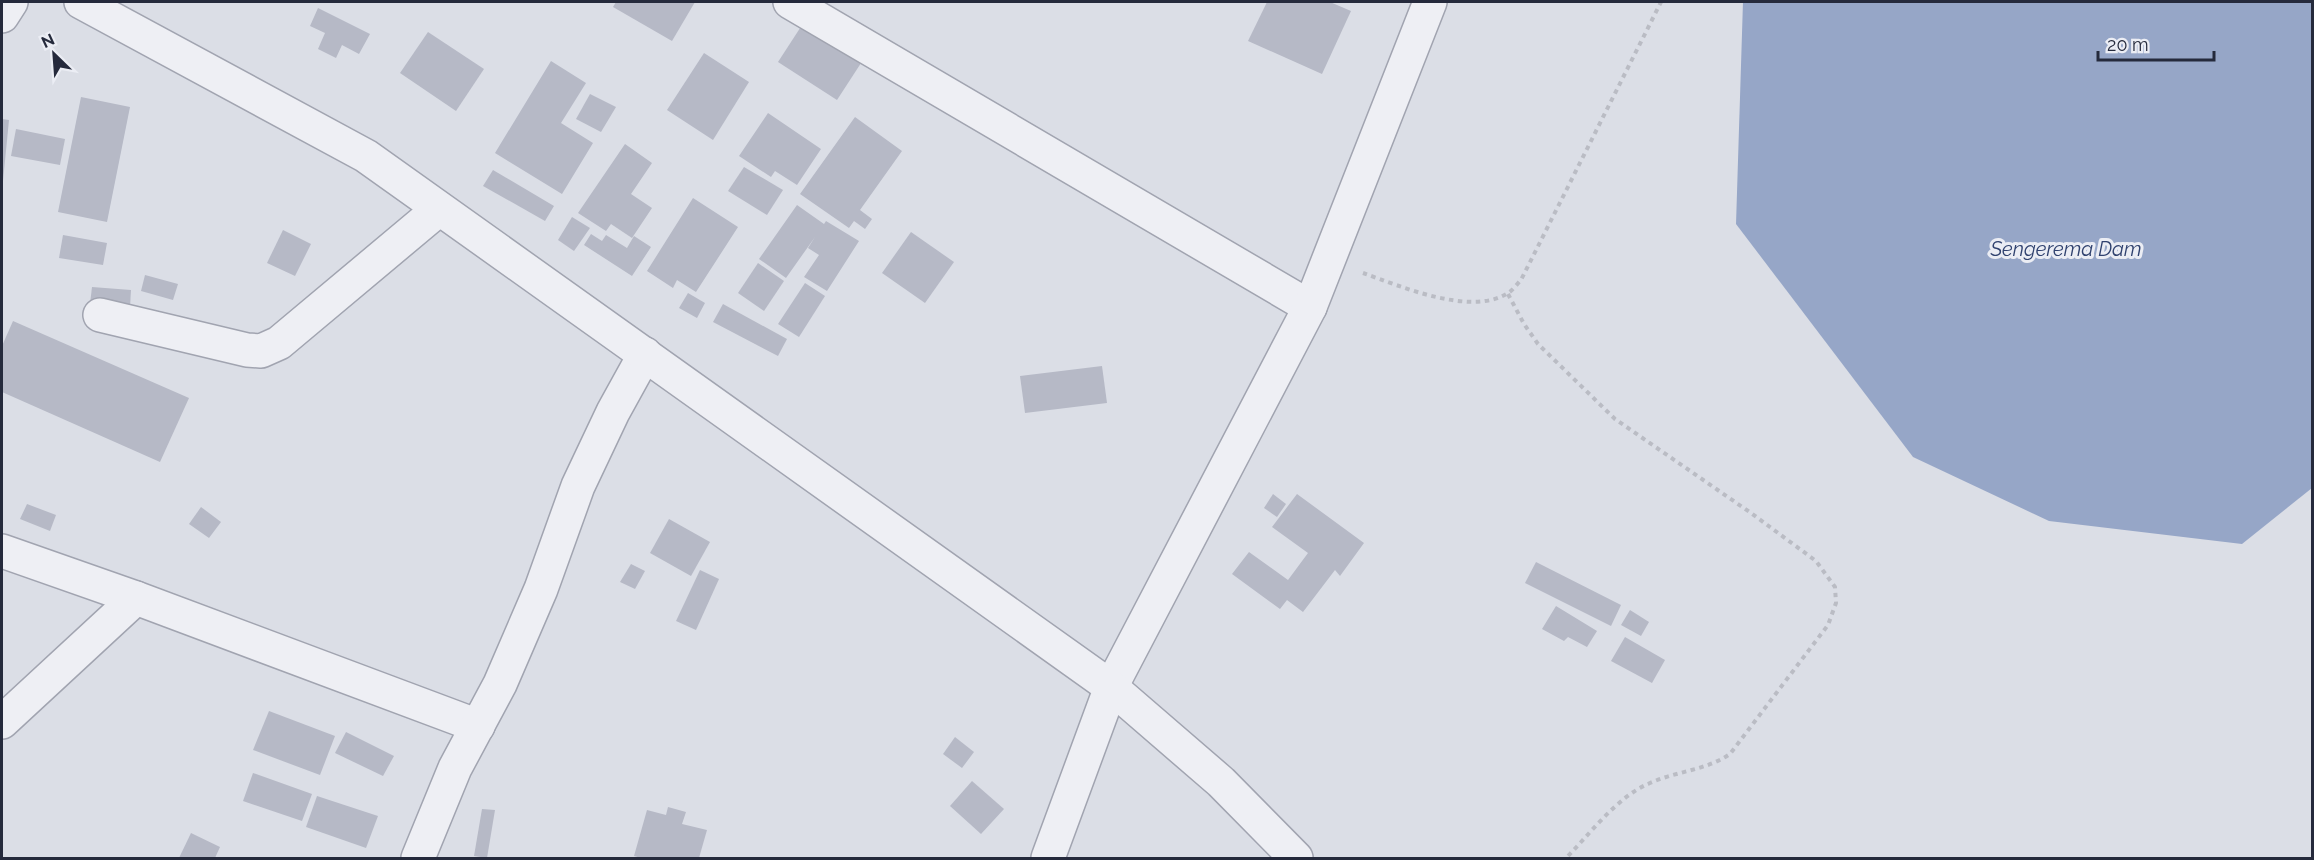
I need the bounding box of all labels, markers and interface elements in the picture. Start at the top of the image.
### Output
north arrow [24,24,84,84]
scale bar [2098,24,2214,62]
text: N [38,30,57,52]
text: 20 m [2107,34,2149,55]
water label: Sengerema Dam [1989,237,2142,261]

